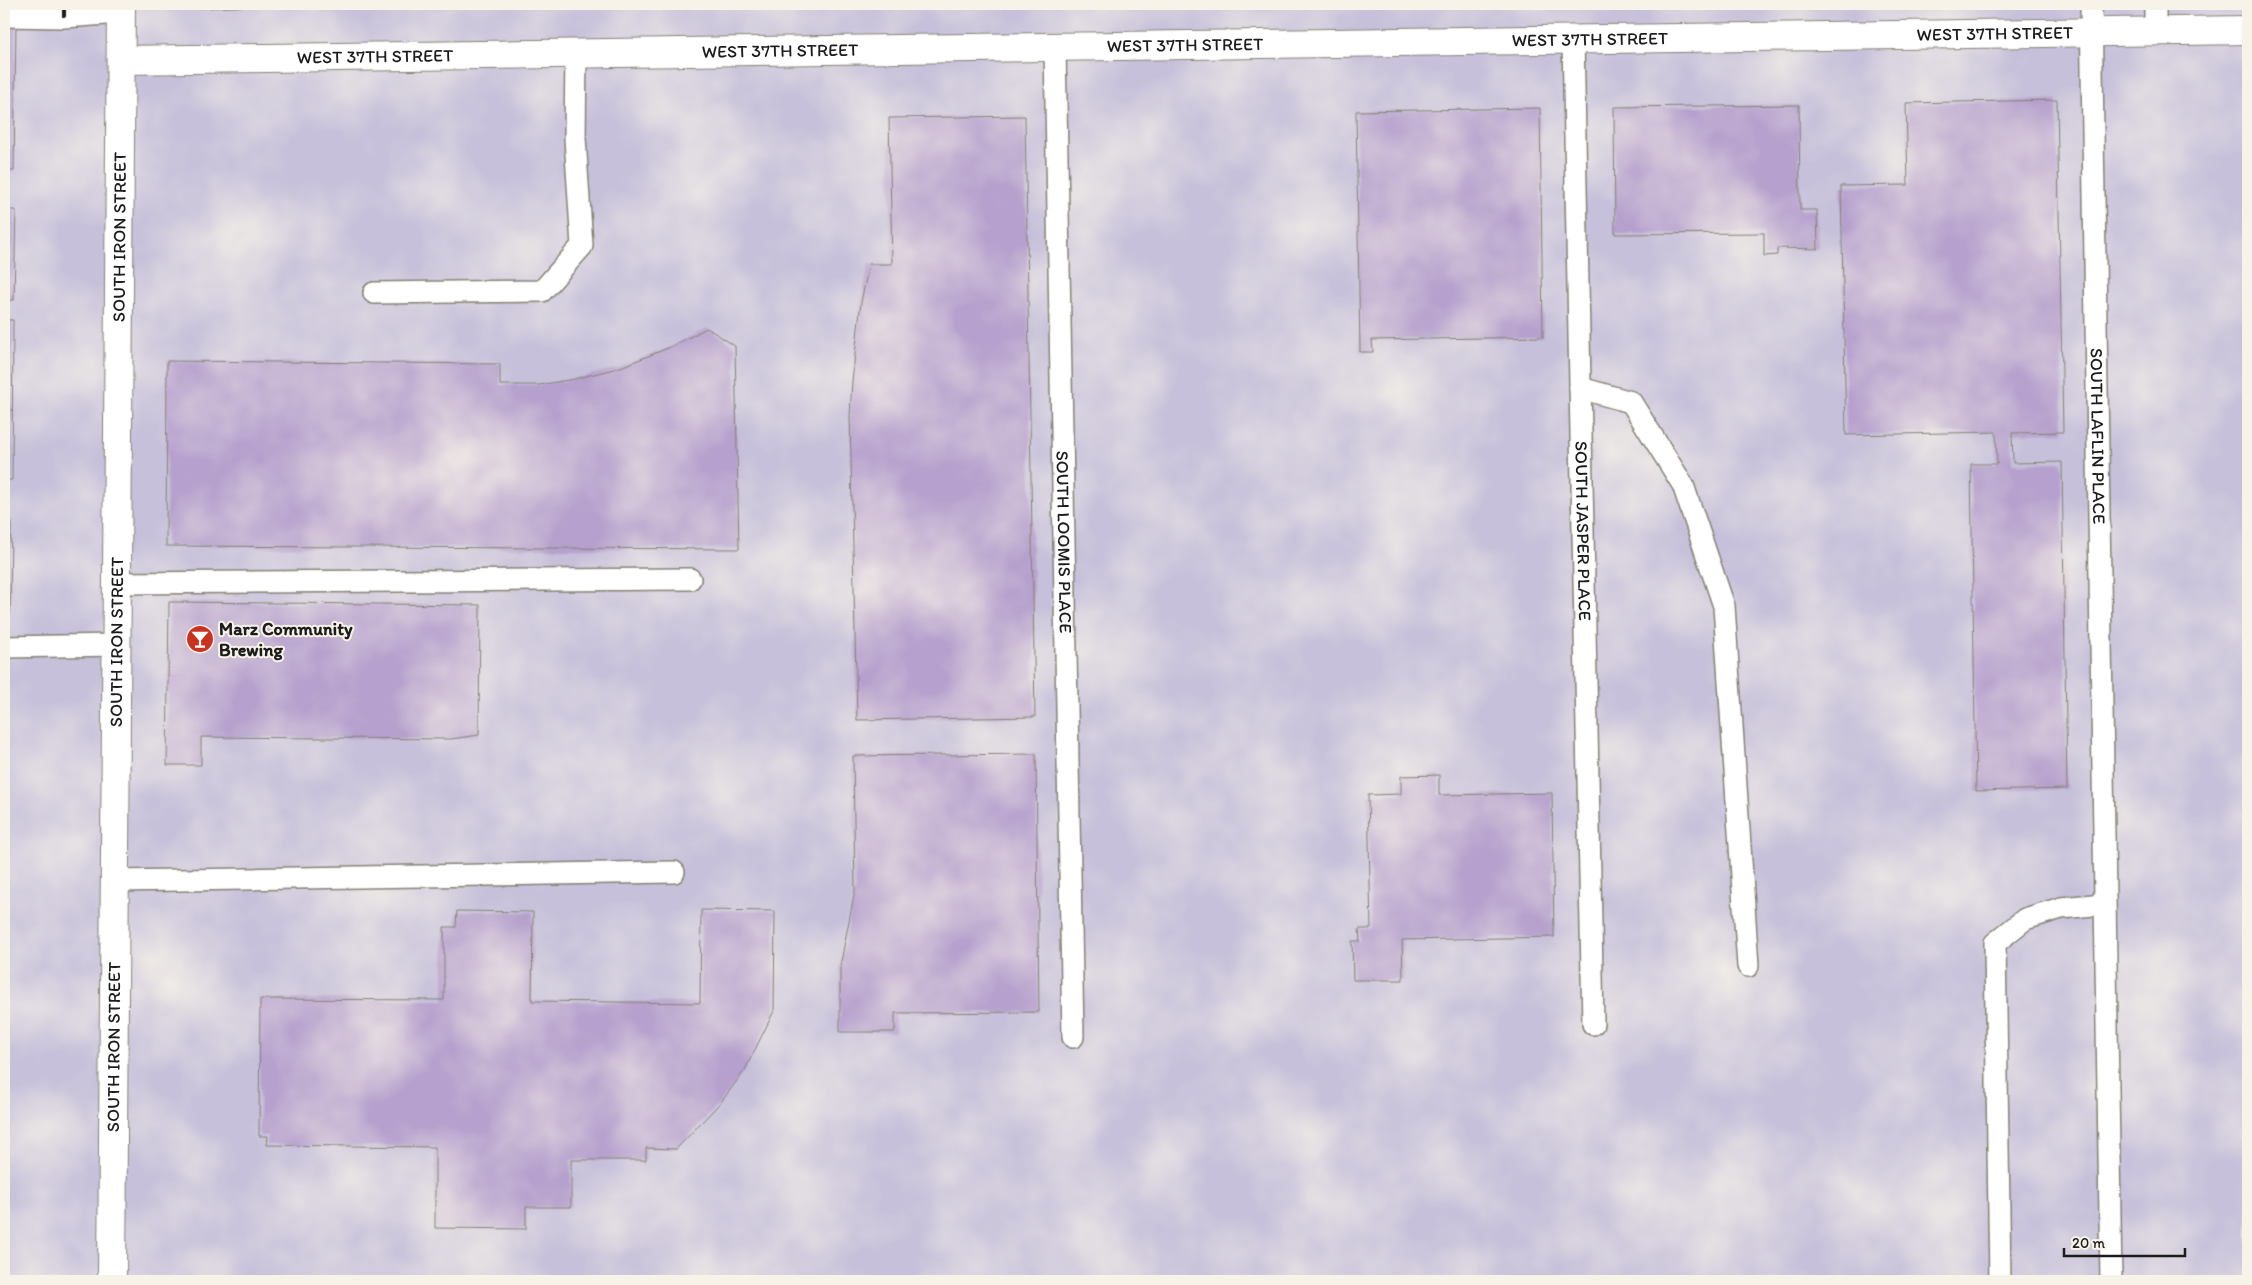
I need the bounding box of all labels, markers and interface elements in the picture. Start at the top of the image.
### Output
street label: WEST 37TH STREET [1916,21,2073,46]
street label: WEST 37TH STREET [1511,27,1668,51]
street label: WEST 37TH STREET [1106,33,1263,57]
street label: WEST 37TH STREET [702,39,858,63]
street label: WEST 37TH STREET [297,44,453,69]
street label: SOUTH IRON STREET [108,152,131,322]
street label: SOUTH LAFLIN PLACE [2085,348,2110,524]
street label: SOUTH JASPER PLACE [1570,441,1596,621]
street label: SOUTH LOOMIS PLACE [1051,450,1077,634]
street label: SOUTH IRON STREET [105,557,128,727]
place label: Marz Community Brewing [219,618,353,661]
bar icon: Marz Community Brewing [185,624,215,654]
street label: SOUTH IRON STREET [102,962,125,1132]
scale bar [2064,1225,2186,1257]
text: 20 m [2072,1234,2106,1252]

